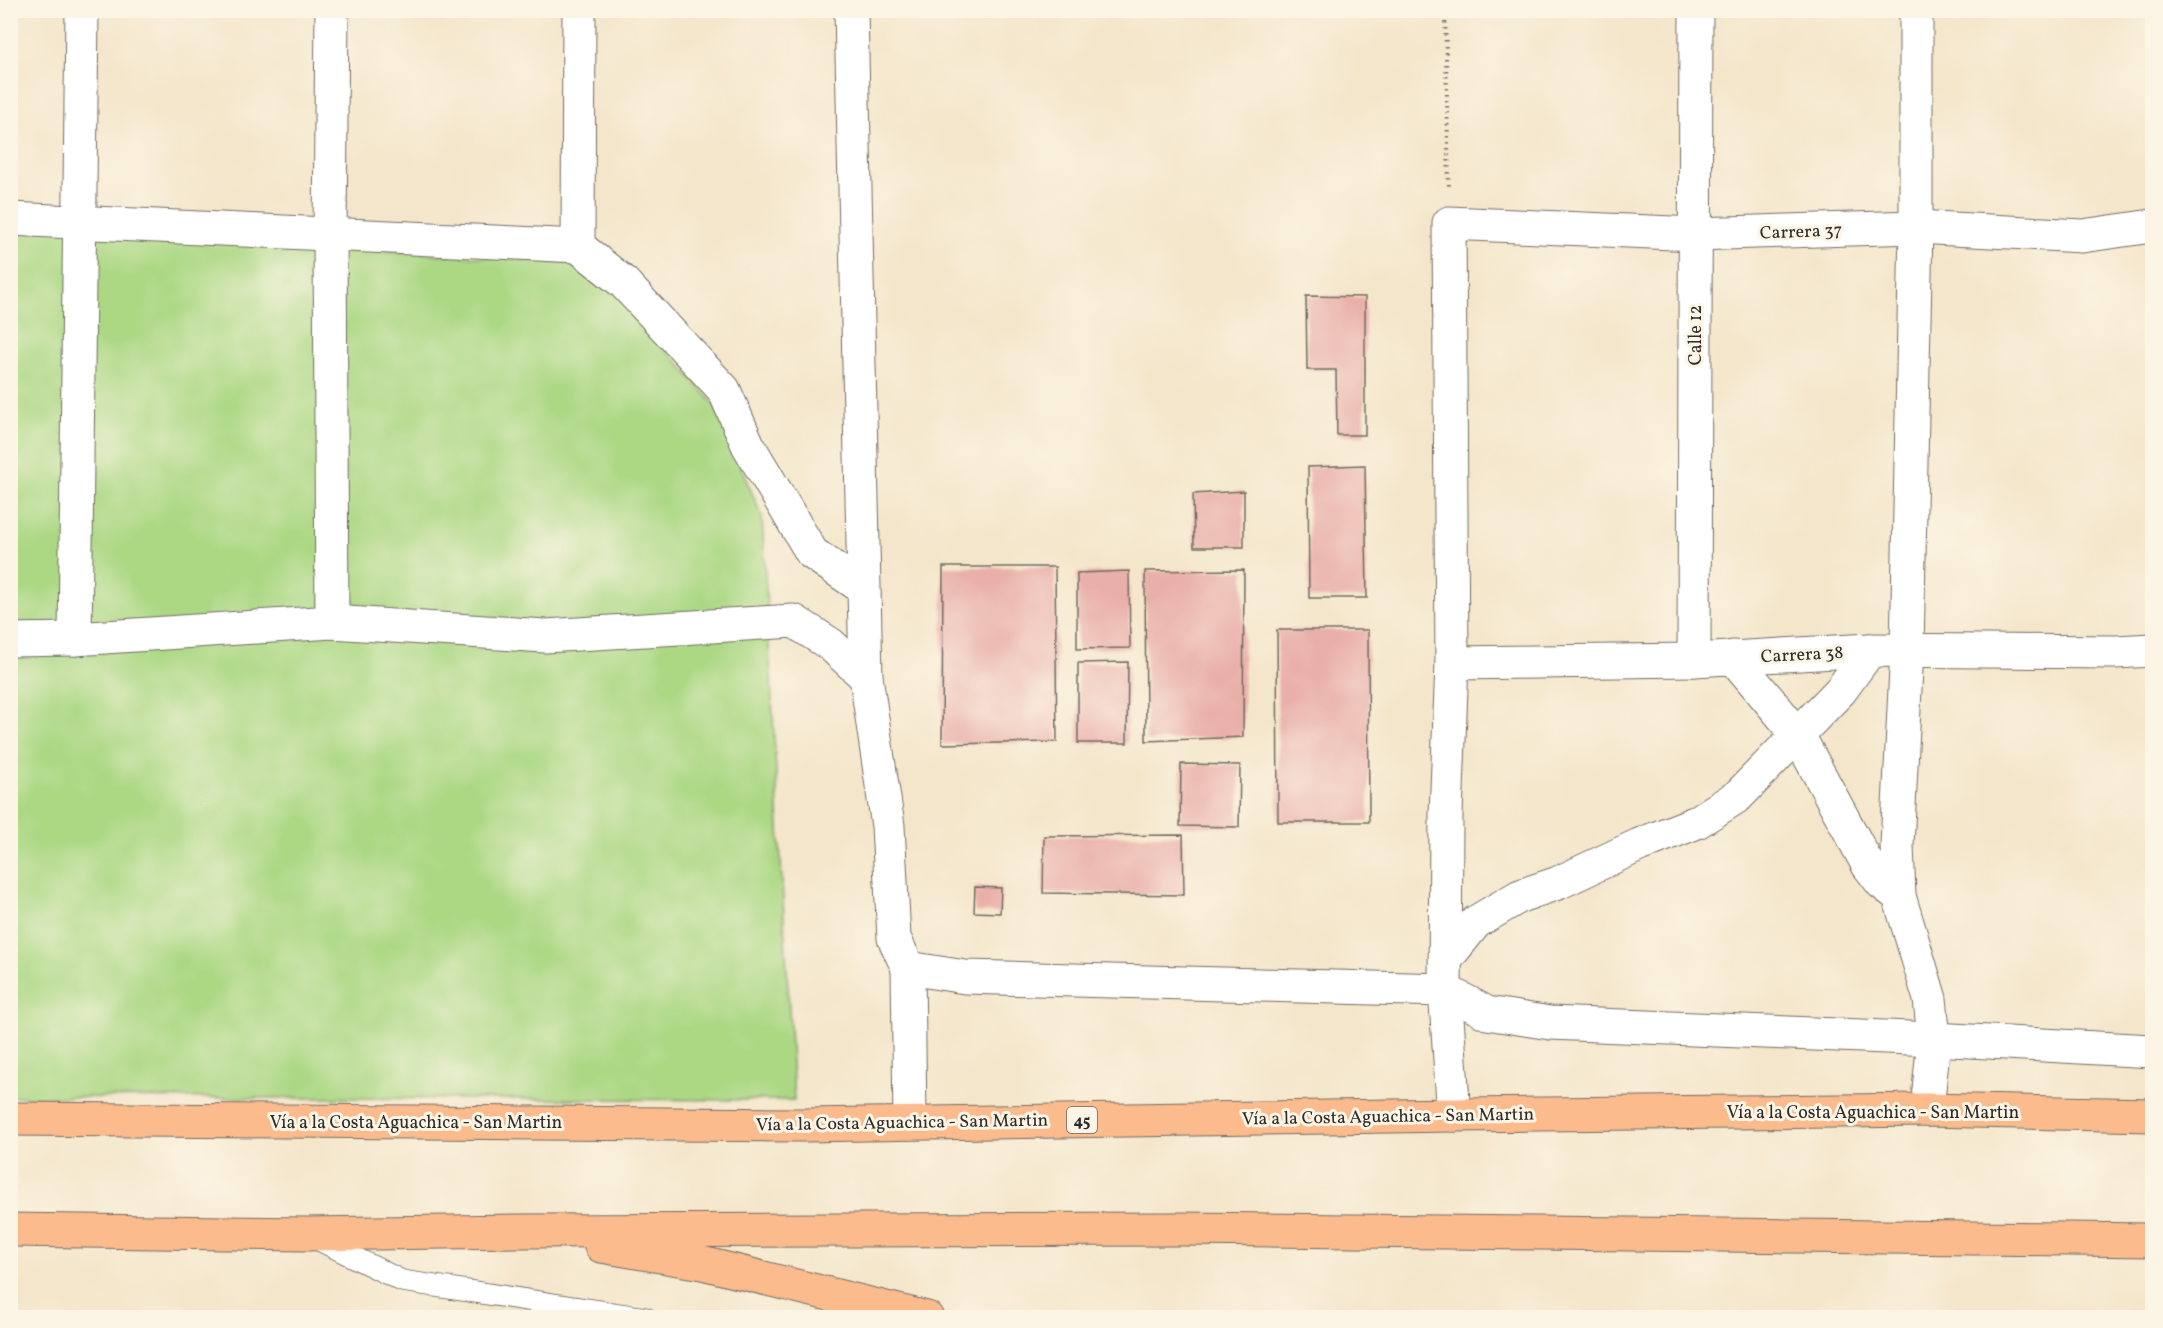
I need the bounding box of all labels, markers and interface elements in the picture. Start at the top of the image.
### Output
street label: Carrera 37 [1759,219,1843,246]
street label: Calle 12 [1684,305,1709,365]
street label: Carrera 38 [1760,641,1844,670]
street label: Vía a la Costa Aguachica - San Martin [1727,1101,2019,1126]
street label: Vía a la Costa Aguachica - San Martin [1242,1102,1535,1133]
road number: 45 [1067,1107,1097,1133]
street label: Vía a la Costa Aguachica - San Martin [756,1108,1049,1139]
street label: Vía a la Costa Aguachica - San Martin [270,1111,562,1136]

